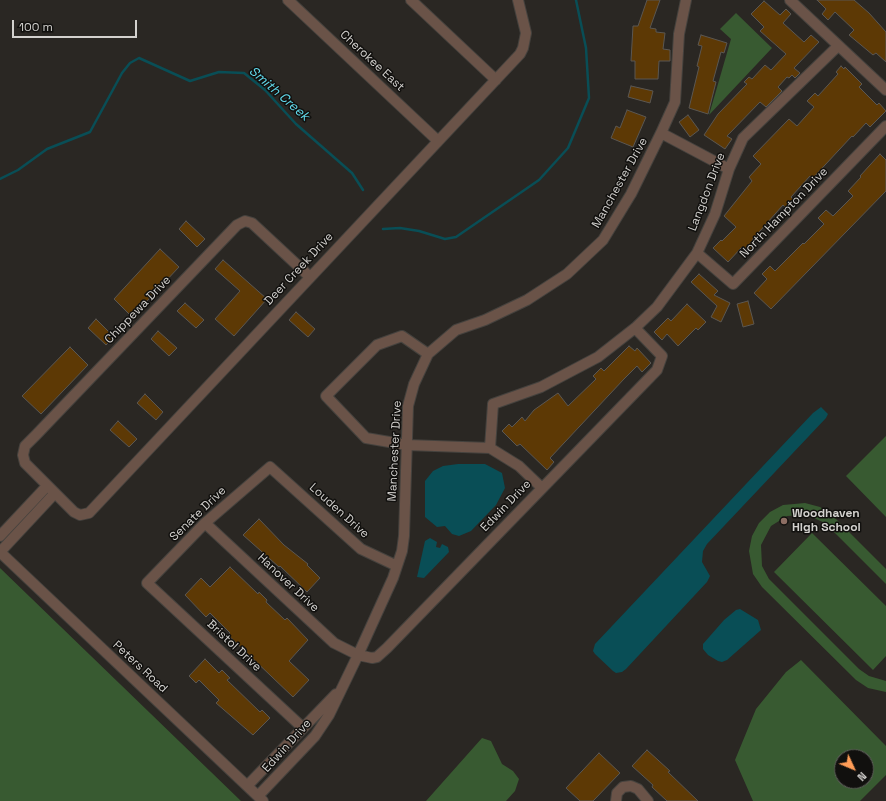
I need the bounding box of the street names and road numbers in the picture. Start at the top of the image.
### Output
street label: Cherokee East [337,28,407,94]
street label: Manchester Drive [589,135,651,231]
street label: Langdon Drive [685,151,729,233]
street label: North Hampton Drive [737,165,831,261]
street label: Deer Creek Drive [262,230,336,308]
street label: Chippewa Drive [102,273,174,347]
street label: Manchester Drive [385,400,405,502]
street label: Edwin Drive [478,477,534,535]
street label: Louden Drive [306,480,372,542]
street label: Senate Drive [167,484,229,544]
street label: Hanover Drive [254,551,322,615]
street label: Bristol Drive [204,617,264,675]
street label: Peters Road [110,638,170,696]
street label: Edwin Drive [259,717,315,775]

